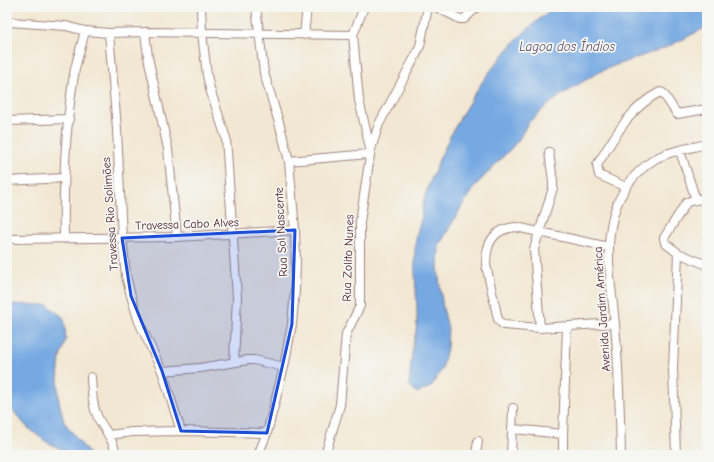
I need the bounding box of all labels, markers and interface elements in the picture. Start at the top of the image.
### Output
water label: Lagoa dos Índios [519,38,615,54]
street label: Travessa Rio Solimões [99,157,121,271]
street label: Rua Sol Nascente [272,187,290,277]
street label: Rua Zolito Nunes [339,214,357,302]
street label: Travessa Cabo Alves [135,215,239,233]
street label: Avenida Jardim América [591,246,613,372]

